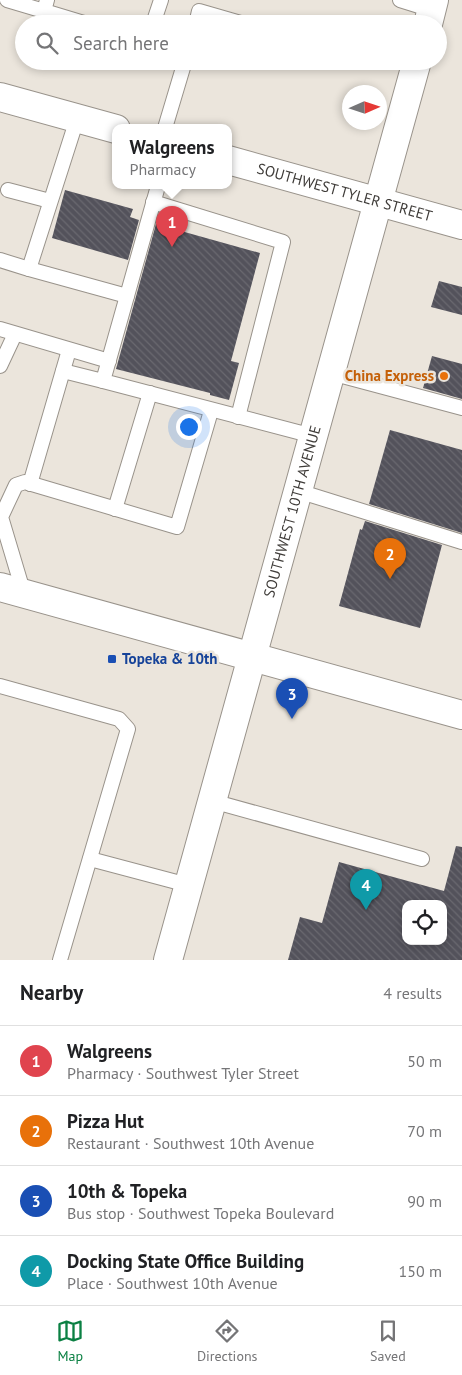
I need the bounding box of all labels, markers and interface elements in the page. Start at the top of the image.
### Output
search box [15,15,447,70]
icon: search [33,29,61,57]
text: Search here [73,31,169,55]
north arrow [342,85,387,130]
popup [112,124,232,189]
text: Walgreens [130,135,214,159]
text: Pharmacy [130,159,196,179]
street label: SOUTHWEST TYLER STREET [255,159,435,225]
pin: 1 [156,206,188,247]
place label: China Express [345,366,434,385]
marker: China Express [438,370,450,382]
your location [176,414,202,440]
street label: SOUTHWEST 10TH AVENUE [259,423,325,599]
pin: 2 [374,538,406,579]
place label: Topeka & 10th [122,649,217,668]
marker: Topeka & 10th [106,653,118,665]
pin: 3 [276,678,308,719]
pin: 4 [350,869,382,910]
map controls [402,900,447,945]
button: locate [402,900,447,945]
text: Nearby [20,979,83,1006]
text: 4 results [383,983,442,1003]
text: Walgreens [67,1039,152,1063]
text: 1 [31,1051,41,1071]
text: 50 m [407,1051,442,1071]
text: Pharmacy · Southwest Tyler Street [67,1063,299,1083]
text: Pizza Hut [67,1109,144,1133]
text: 2 [31,1121,41,1141]
text: 70 m [407,1121,442,1141]
text: Restaurant · Southwest 10th Avenue [67,1133,314,1153]
text: 10th & Topeka [67,1179,187,1203]
text: 3 [31,1191,41,1211]
text: 90 m [407,1191,442,1211]
text: Bus stop · Southwest Topeka Boulevard [67,1203,334,1223]
text: Docking State Office Building [67,1249,304,1273]
text: 4 [31,1261,41,1281]
text: 150 m [399,1261,442,1281]
text: Place · Southwest 10th Avenue [67,1273,278,1293]
tab: Map [56,1317,84,1365]
tab: Directions [197,1317,257,1365]
tab: Saved [370,1317,406,1365]

